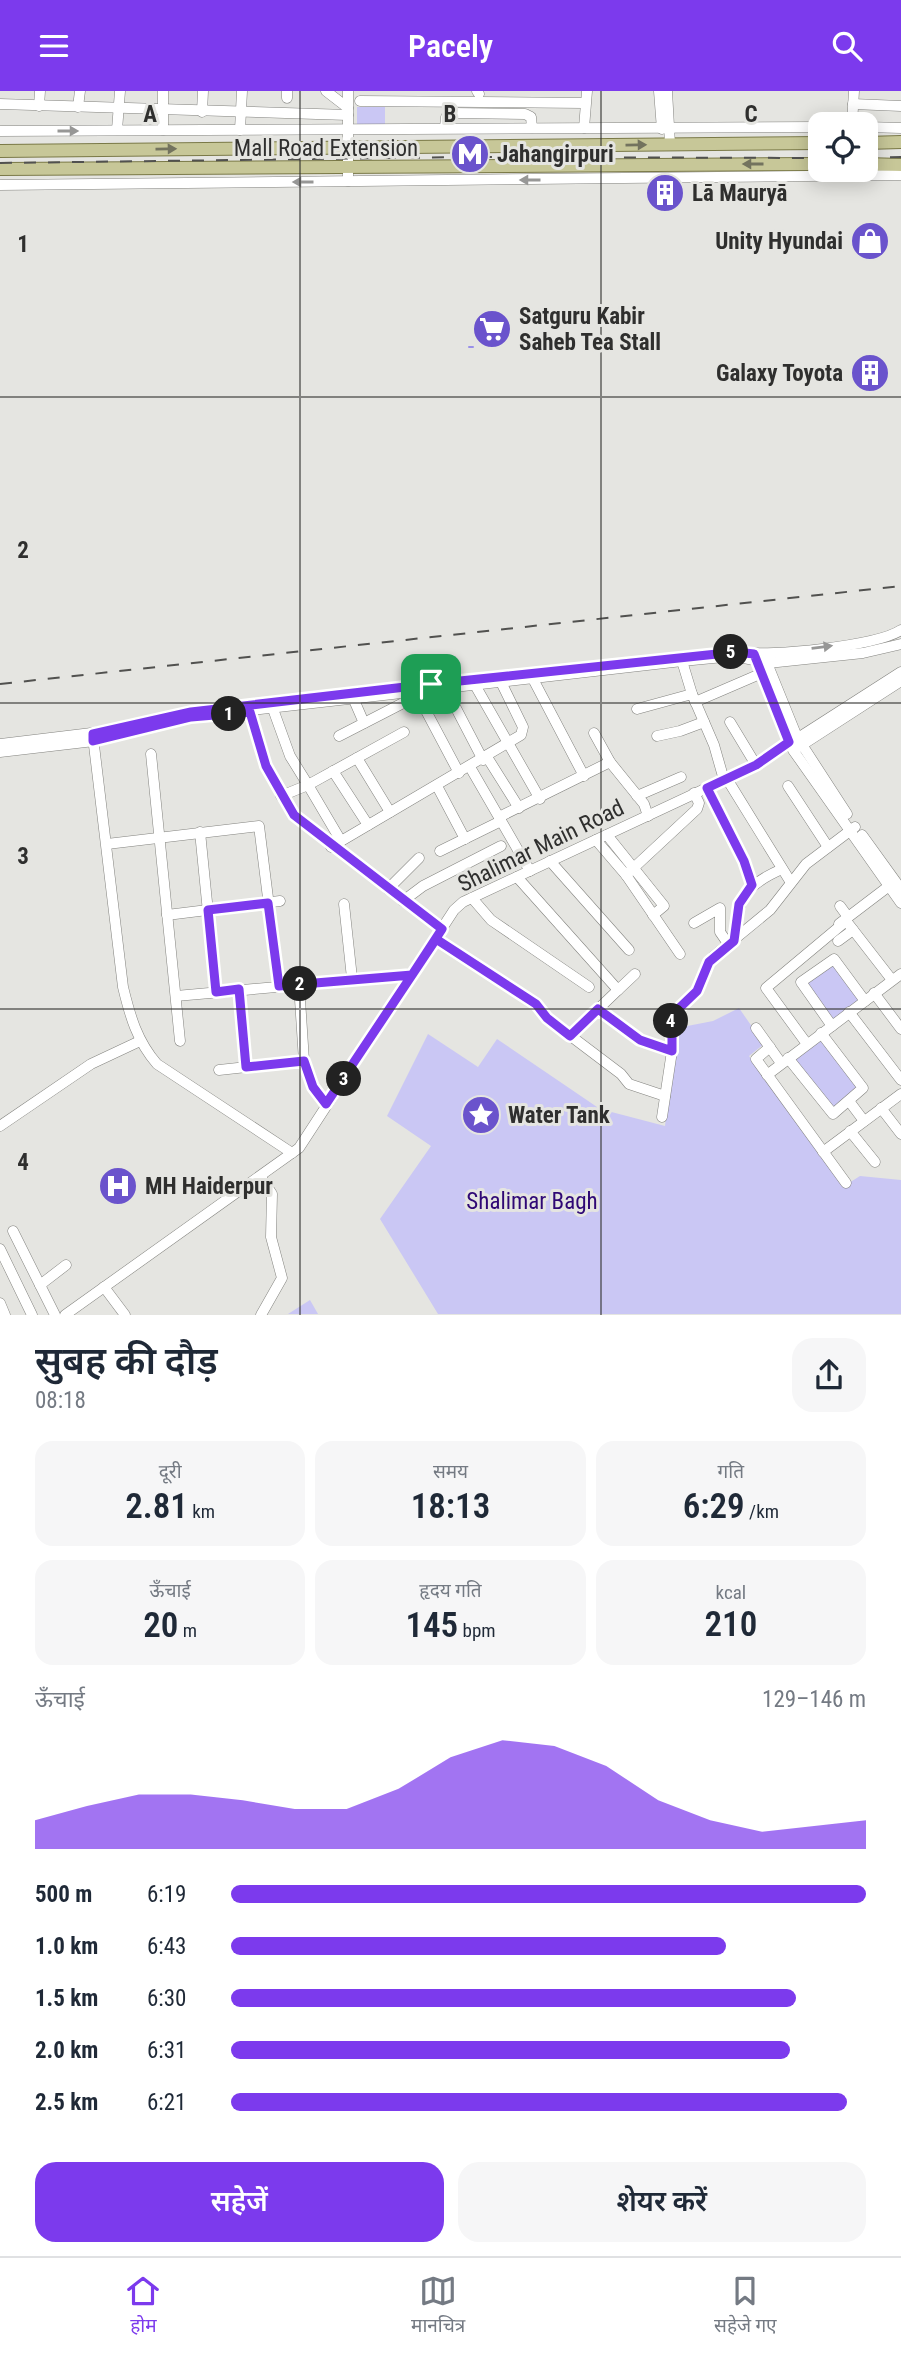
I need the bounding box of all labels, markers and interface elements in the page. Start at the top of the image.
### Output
icon: menu [35,27,73,65]
text: Pacely [408,27,493,65]
icon: search [828,27,866,65]
text: A [143,101,157,128]
text: B [444,101,456,128]
text: C [744,101,758,128]
map controls [808,112,878,182]
button: locate [808,112,878,182]
one-way arrow [57,125,79,137]
metro station icon: Jahangirpuri [449,133,491,175]
street label: Mall Road Extension [234,135,418,162]
one-way arrow [626,139,648,150]
place label: Jahangirpuri [497,141,614,168]
one-way arrow [155,143,177,155]
one-way arrow [741,159,763,170]
building icon: Lā Mauryā [644,172,686,214]
one-way arrow [519,174,541,186]
one-way arrow [292,176,314,188]
place label: Lā Mauryā [692,180,788,207]
shop icon: Unity Hyundai [849,220,891,262]
place label: Unity Hyundai [715,228,843,255]
text: 1 [17,231,29,258]
place label: Satguru Kabir Saheb Tea Stall [519,303,661,356]
supermarket icon: Satguru Kabir Saheb Tea Stall [471,308,513,350]
building icon: Galaxy Toyota [849,352,891,394]
place label: Galaxy Toyota [716,360,843,387]
text: 2 [17,537,29,564]
pin: 5 [714,635,748,669]
text: 5 [726,640,735,663]
one-way arrow [811,642,833,653]
pin [401,654,461,714]
icon: arrive [412,665,450,703]
pin: 1 [212,697,246,731]
text: 1 [224,702,233,725]
street label: Shalimar Main Road [454,794,628,898]
text: 3 [17,843,29,870]
pin: 2 [282,967,318,1001]
text: 2 [295,972,304,995]
pin: 4 [654,1003,688,1039]
text: 4 [666,1009,675,1032]
pin: 3 [326,1061,362,1097]
text: 3 [339,1067,348,1090]
place icon: Water Tank [460,1094,502,1136]
place label: Water Tank [508,1102,611,1129]
text: 4 [17,1149,29,1176]
hospital icon: MH Haiderpur [97,1165,139,1207]
place label: MH Haiderpur [145,1173,273,1200]
park label: Shalimar Bagh [466,1188,598,1215]
button: share [792,1338,866,1412]
text: सुबह की दौड़ [35,1339,218,1383]
text: 08:18 [35,1387,86,1414]
text: दूरी [159,1460,182,1483]
text: समय [433,1460,468,1483]
text: गति [718,1460,744,1483]
text: 2.81 [125,1486,188,1527]
text: 18:13 [411,1486,490,1527]
text: 6:29 [683,1486,745,1527]
text: km [188,1500,215,1523]
text: /km [745,1500,779,1523]
text: ऊँचाई [150,1579,191,1602]
text: हृदय गति [419,1579,482,1602]
text: kcal [716,1581,746,1604]
text: 210 [704,1604,757,1645]
text: 20 [143,1605,178,1646]
text: 145 [405,1605,458,1646]
text: m [178,1619,197,1642]
text: bpm [458,1619,496,1642]
text: ऊँचाई [35,1686,85,1713]
text: 129–146 m [762,1686,866,1713]
text: 500 m [35,1881,92,1908]
text: 6:19 [147,1881,186,1908]
text: 1.0 km [35,1933,98,1960]
text: 6:43 [147,1933,186,1960]
text: 1.5 km [35,1985,98,2012]
text: 6:30 [147,1985,186,2012]
text: 2.0 km [35,2037,98,2064]
text: 6:31 [147,2037,186,2064]
text: 2.5 km [35,2089,98,2116]
text: 6:21 [147,2089,186,2116]
button: सहेजें [35,2162,444,2242]
button: शेयर करें [458,2162,866,2242]
tab: होम [124,2272,162,2340]
tab: मानचित्र [411,2272,465,2340]
tab: सहेजे गए [714,2272,777,2340]

